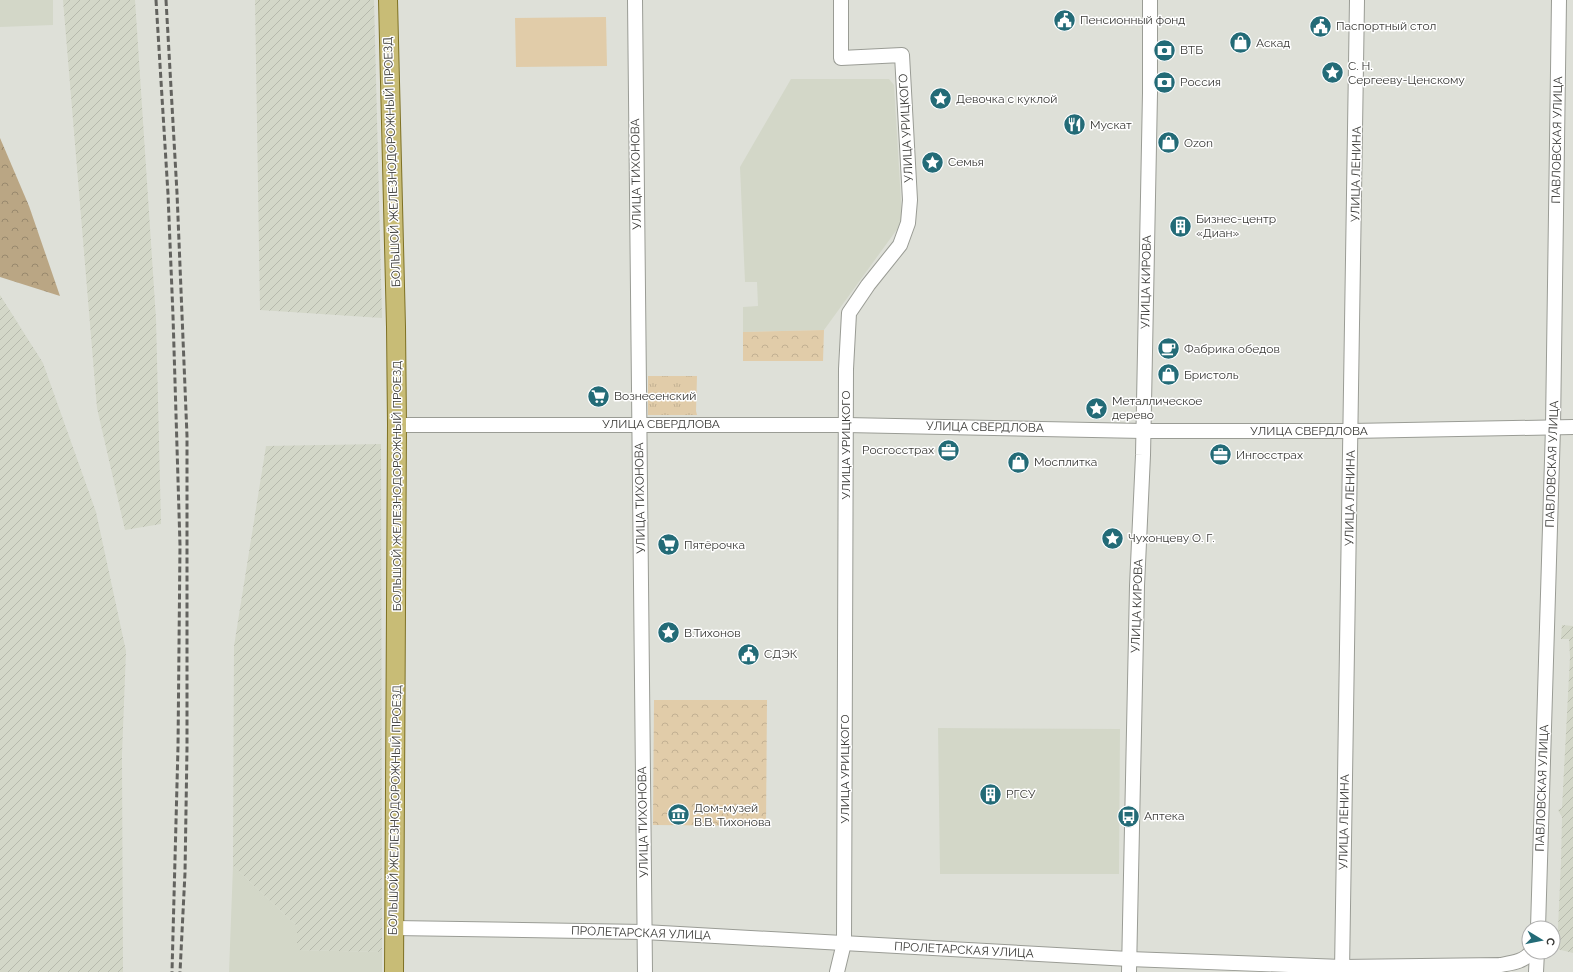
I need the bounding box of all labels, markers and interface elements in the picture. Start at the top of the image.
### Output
public building icon: Пенсионный фонд [1052,7,1078,33]
place label: Пенсионный фонд [1080,13,1185,27]
public building icon: Паспортный стол [1307,13,1333,39]
place label: Паспортный стол [1336,19,1436,33]
shop icon: Аскад [1227,30,1253,56]
place label: Аскад [1256,36,1290,50]
street label: БОЛЬШОЙ ЖЕЛЕЗНОДОРОЖНЫЙ ПРОЕЗД [381,37,403,287]
bank icon: ВТБ [1152,37,1178,63]
place label: ВТБ [1180,43,1203,57]
place label: С. Н. Сергееву-Ценскому [1348,59,1465,87]
place icon: С. Н. Сергееву-Ценскому [1319,60,1345,86]
bank icon: Россия [1151,69,1177,95]
street label: УЛИЦА УРИЦКОГО [896,73,916,183]
place label: Россия [1180,75,1221,89]
street label: ПАВЛОВСКАЯ УЛИЦА [1549,76,1565,204]
place icon: Девочка с куклой [927,86,953,112]
place label: Девочка с куклой [956,92,1057,106]
restaurant icon: Мускат [1061,112,1087,138]
street label: УЛИЦА ТИХОНОВА [628,118,644,230]
place label: Мускат [1090,118,1132,132]
street label: УЛИЦА ЛЕНИНА [1348,126,1364,222]
shop icon: Ozon [1155,130,1181,156]
place label: Ozon [1184,136,1213,150]
place icon: Семья [920,149,946,175]
place label: Семья [948,155,984,169]
place label: Бизнес-центр «Диан» [1196,212,1276,240]
building icon: Бизнес-центр «Диан» [1168,213,1194,239]
street label: УЛИЦА КИРОВА [1138,235,1154,329]
cafe icon: Фабрика обедов [1155,336,1181,362]
place label: Фабрика обедов [1184,342,1280,356]
street label: БОЛЬШОЙ ЖЕЛЕЗНОДОРОЖНЫЙ ПРОЕЗД [390,361,404,611]
shop icon: Бристоль [1156,362,1182,388]
place label: Бристоль [1184,368,1239,382]
supermarket icon: Вознесенский [586,383,612,409]
place label: Вознесенский [614,389,696,403]
street label: УЛИЦА УРИЦКОГО [839,391,853,499]
place label: Металлическое дерево [1112,394,1202,422]
place icon: Металлическое дерево [1084,395,1110,421]
street label: ПАВЛОВСКАЯ УЛИЦА [1543,400,1561,528]
street label: УЛИЦА СВЕРДЛОВА [602,417,720,431]
street label: УЛИЦА СВЕРДЛОВА [926,419,1044,435]
street label: УЛИЦА СВЕРДЛОВА [1250,424,1368,438]
office icon: Росгосстрах [936,437,962,463]
street label: УЛИЦА ТИХОНОВА [632,442,648,554]
office icon: Ингосстрах [1208,442,1234,468]
place label: Росгосстрах [862,443,934,457]
place label: Ингосстрах [1236,448,1303,462]
shop icon: Мосплитка [1005,449,1031,475]
street label: УЛИЦА ЛЕНИНА [1342,450,1358,546]
place label: Мосплитка [1034,455,1097,469]
place icon: Чухонцеву О. Г. [1100,525,1126,551]
place label: Чухонцеву О. Г. [1128,531,1215,545]
supermarket icon: Пятёрочка [655,532,681,558]
place label: Пятёрочка [684,538,745,552]
street label: УЛИЦА КИРОВА [1128,559,1146,653]
place icon: В.Тихонов [656,620,682,646]
place label: В.Тихонов [684,626,741,640]
public building icon: СДЭК [735,641,761,667]
place label: СДЭК [764,647,798,661]
street label: БОЛЬШОЙ ЖЕЛЕЗНОДОРОЖНЫЙ ПРОЕЗД [386,685,404,935]
street label: УЛИЦА УРИЦКОГО [838,715,852,823]
street label: ПАВЛОВСКАЯ УЛИЦА [1533,724,1551,852]
street label: УЛИЦА ТИХОНОВА [635,766,651,878]
street label: УЛИЦА ЛЕНИНА [1336,774,1352,870]
building icon: РГСУ [978,781,1004,807]
place label: РГСУ [1006,787,1036,801]
place label: Дом-музей В.В. Тихонова [694,801,771,829]
museum icon: Дом-музей В.В. Тихонова [665,802,691,828]
bus stop icon: Аптека [1115,803,1141,829]
place label: Аптека [1144,809,1184,823]
north arrow [1521,920,1561,960]
street label: ПРОЛЕТАРСКАЯ УЛИЦА [571,924,711,942]
text: С [1543,937,1557,947]
street label: ПРОЛЕТАРСКАЯ УЛИЦА [894,939,1034,961]

